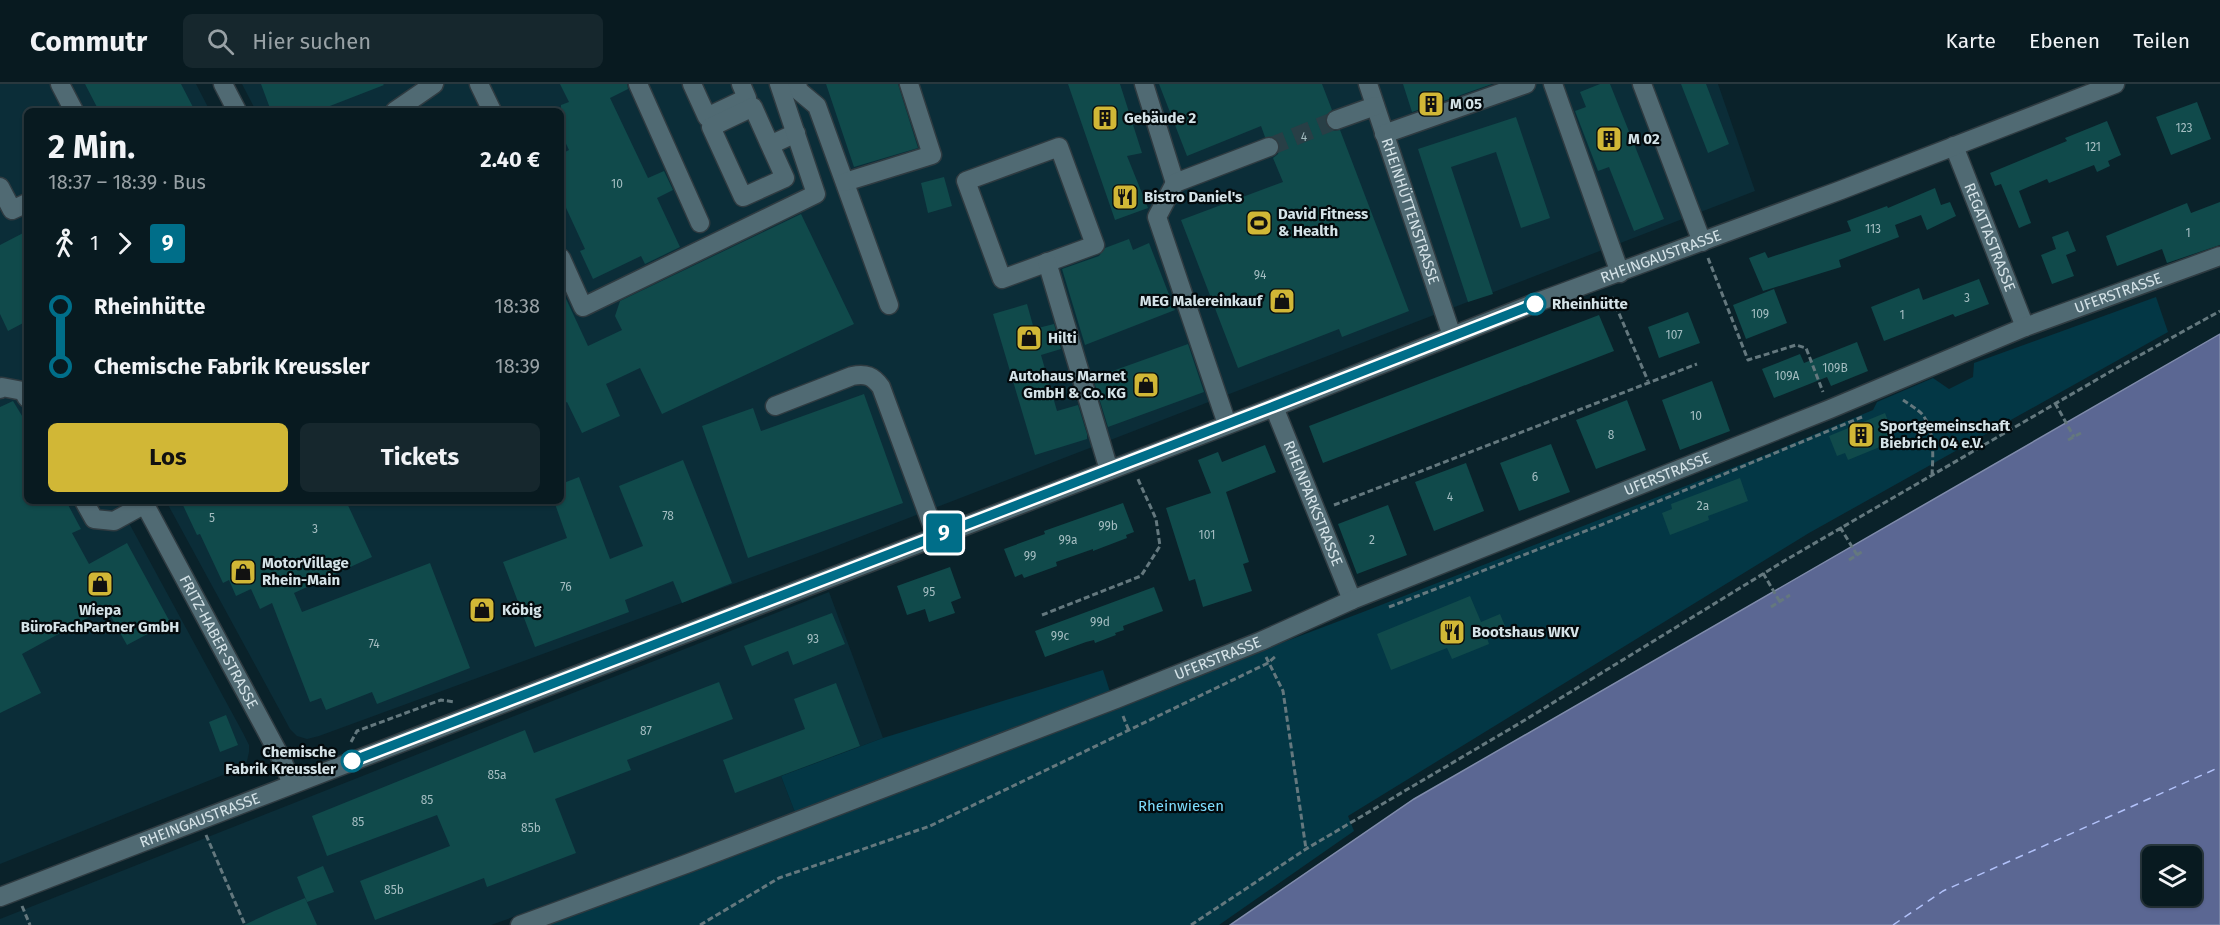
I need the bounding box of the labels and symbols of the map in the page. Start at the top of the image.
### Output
building icon: M 05 [1416,89,1446,119]
place label: M 05 [1450,95,1482,113]
building icon: Gebäude 2 [1090,103,1120,133]
place label: Gebäude 2 [1124,109,1196,127]
house number: 123 [2175,121,2193,135]
building icon: M 02 [1594,124,1624,154]
house number: 4 [1301,130,1308,144]
place label: M 02 [1628,130,1660,148]
street label: RHEINHÜTTENSTRASSE [1378,135,1443,287]
house number: 121 [2085,140,2101,154]
house number: 10 [611,177,623,191]
street label: REGATTASTRASSE [1960,180,2019,294]
restaurant icon: Bistro Daniel's [1110,182,1140,212]
place label: Bistro Daniel's [1144,188,1242,206]
place label: David Fitness & Health [1278,205,1368,240]
sports icon: David Fitness & Health [1244,208,1274,238]
house number: 113 [1865,222,1881,236]
street label: RHEINGAUSTRASSE [1598,226,1724,287]
house number: 1 [2185,226,2191,240]
house number: 94 [1254,268,1267,282]
street label: UFERSTRASSE [2072,269,2165,317]
shop icon: MEG Malereinkauf [1267,286,1297,316]
house number: 3 [1964,291,1970,305]
place label: MEG Malereinkauf [1140,292,1264,310]
marker: Rheinhütte [1524,293,1546,315]
place label: Rheinhütte [1552,295,1628,313]
house number: 109 [1751,307,1769,321]
house number: 1 [1899,308,1905,322]
shop icon: Hilti [1014,323,1044,353]
house number: 107 [1666,328,1682,342]
place label: Hilti [1048,329,1077,347]
house number: 109B [1822,361,1848,375]
place label: Autohaus Marnet GmbH & Co. KG [1008,367,1126,402]
house number: 109A [1775,369,1800,383]
shop icon: Autohaus Marnet GmbH & Co. KG [1131,370,1161,400]
house number: 10 [1690,409,1702,423]
place label: Sportgemeinschaft Biebrich 04 e.V. [1880,417,2011,452]
building icon: Sportgemeinschaft Biebrich 04 e.V. [1846,420,1876,450]
house number: 8 [1608,428,1615,442]
street label: RHEINPARKSTRASSE [1280,438,1346,569]
street label: UFERSTRASSE [1621,449,1713,499]
house number: 6 [1532,470,1538,484]
house number: 4 [1447,490,1454,504]
house number: 2a [1697,499,1709,513]
house number: 78 [662,509,674,523]
house number: 5 [209,511,215,525]
line badge: 9 [924,514,964,552]
house number: 99b [1098,519,1118,533]
house number: 3 [312,522,318,536]
house number: 101 [1199,528,1215,542]
house number: 99a [1058,533,1078,547]
house number: 2 [1369,533,1375,547]
house number: 99 [1024,549,1036,563]
place label: MotorVillage Rhein-Main [262,554,349,589]
shop icon: MotorVillage Rhein-Main [228,557,258,587]
shop icon: Wiepa BüroFachPartner GmbH [85,569,115,599]
street label: FRITZ-HABER-STRASSE [175,572,262,712]
house number: 76 [560,580,572,594]
house number: 95 [923,585,935,599]
shop icon: Köbig [467,595,497,625]
place label: Wiepa BüroFachPartner GmbH [21,601,179,636]
place label: Köbig [502,601,542,619]
house number: 99d [1090,615,1110,629]
restaurant icon: Bootshaus WKV [1437,617,1467,647]
place label: Bootshaus WKV [1472,623,1579,641]
house number: 99c [1051,629,1069,643]
house number: 93 [807,632,819,646]
street label: UFERSTRASSE [1172,633,1264,684]
house number: 74 [368,637,380,651]
house number: 87 [640,724,652,738]
place label: Chemische Fabrik Kreussler [225,743,337,778]
marker: Chemische Fabrik Kreussler [341,750,363,772]
house number: 85a [487,768,507,782]
street label: RHEINGAUSTRASSE [137,789,262,851]
house number: 85 [421,793,433,807]
park label: Rheinwiesen [1138,797,1224,815]
house number: 85 [352,815,364,829]
house number: 85b [521,821,541,835]
house number: 85b [384,883,404,897]

